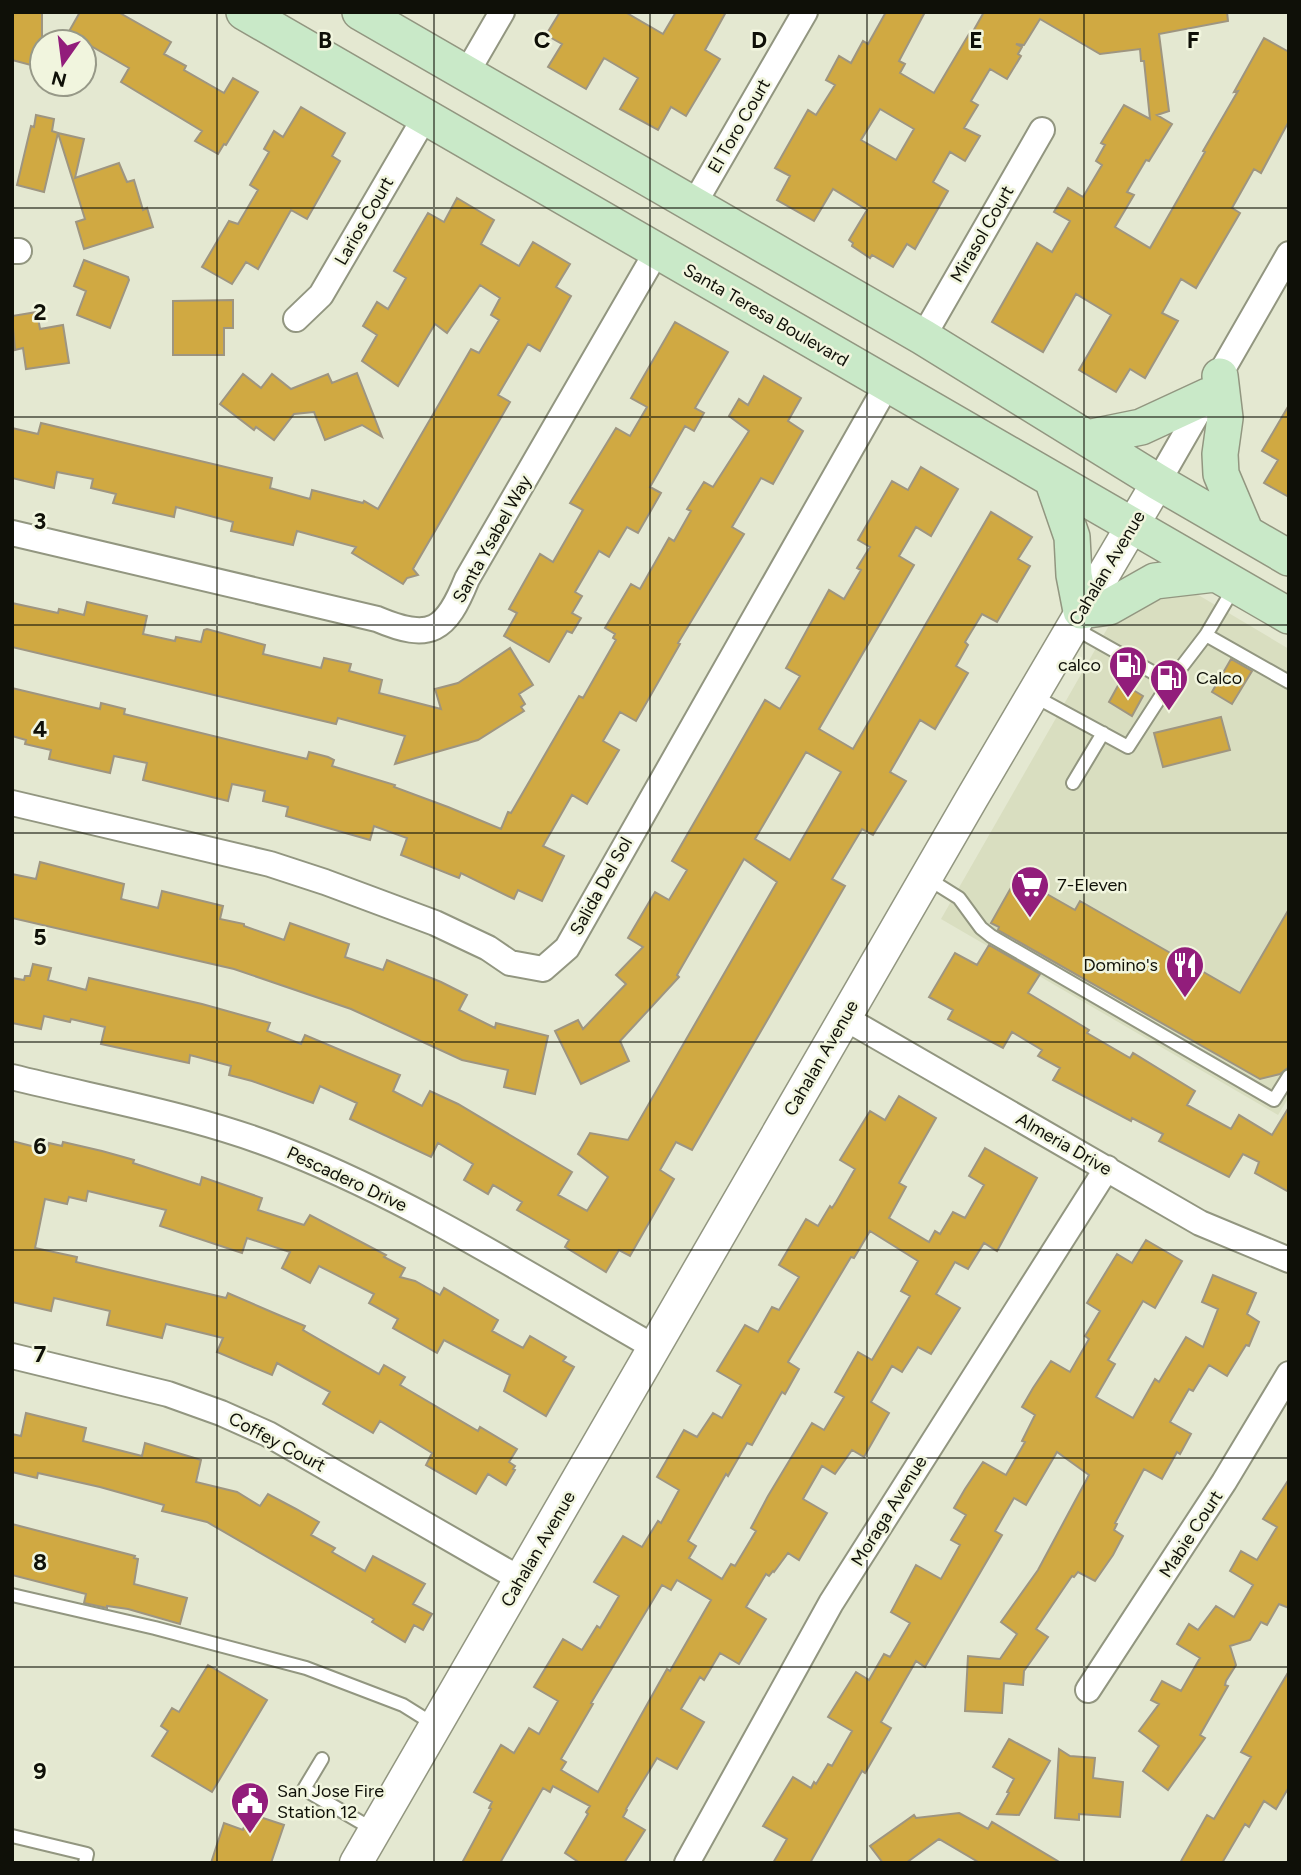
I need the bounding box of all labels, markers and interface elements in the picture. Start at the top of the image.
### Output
text: B [318,26,332,54]
text: C [534,26,551,54]
text: D [751,26,767,54]
text: E [969,26,983,54]
text: F [1187,26,1200,54]
north arrow [28,28,98,98]
text: N [49,66,69,92]
street label: El Toro Court [703,75,775,177]
street label: Larios Court [330,173,398,269]
street label: Mirasol Court [945,181,1019,286]
street label: Santa Teresa Boulevard [679,259,853,371]
text: 2 [33,298,47,326]
street label: Santa Ysabel Way [448,471,536,607]
text: 3 [34,507,46,535]
street label: Cahalan Avenue [1064,507,1150,629]
fuel station icon: calco [1107,644,1149,699]
place label: calco [1058,654,1101,676]
fuel station icon: Calco [1148,657,1190,712]
place label: Calco [1196,667,1242,689]
text: 4 [33,715,47,743]
street label: Salida Del Sol [565,833,637,939]
supermarket icon: 7-Eleven [1009,864,1051,919]
place label: 7-Eleven [1057,874,1127,896]
text: 5 [33,923,47,951]
restaurant icon: Domino's [1164,944,1206,999]
place label: Domino's [1083,954,1158,976]
street label: Cahalan Avenue [779,996,863,1120]
street label: Almeria Drive [1012,1108,1116,1180]
text: 6 [33,1132,47,1160]
street label: Pescadero Drive [283,1141,411,1217]
text: 7 [34,1340,47,1368]
street label: Coffey Court [225,1407,329,1477]
street label: Moraga Avenue [846,1452,932,1570]
street label: Mabie Court [1155,1486,1227,1582]
street label: Cahalan Avenue [496,1487,580,1611]
text: 8 [33,1548,47,1576]
text: 9 [33,1757,47,1785]
public building icon: San Jose Fire Station 12 [229,1780,271,1835]
place label: San Jose Fire Station 12 [277,1780,384,1823]

